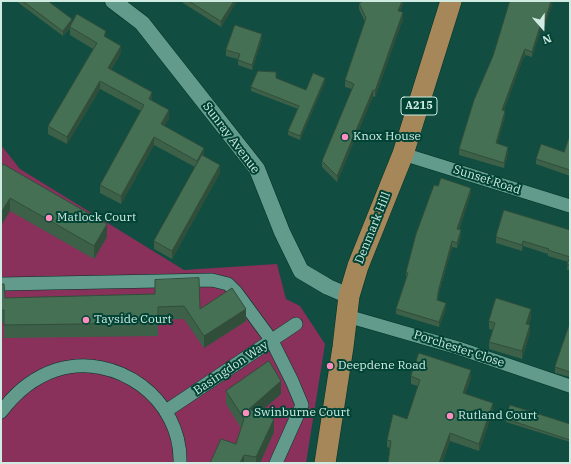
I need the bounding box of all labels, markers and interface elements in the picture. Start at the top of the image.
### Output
north arrow [523,8,563,48]
text: N [541,31,554,47]
road number: A215 [401,97,437,115]
street label: Sunray Avenue [200,100,262,176]
place label: Knox House [353,130,421,144]
marker: Knox House [340,132,350,142]
street label: Sunset Road [451,162,523,198]
street label: Denmark Hill [352,190,394,266]
place label: Matlock Court [57,211,136,225]
marker: Matlock Court [44,213,54,223]
place label: Tayside Court [94,313,172,327]
marker: Tayside Court [81,315,91,325]
street label: Porchester Close [412,328,506,370]
street label: Basingdon Way [191,338,271,398]
place label: Deepdene Road [338,359,426,373]
marker: Deepdene Road [325,361,335,371]
place label: Swinburne Court [254,406,350,420]
marker: Swinburne Court [241,408,251,418]
place label: Rutland Court [458,409,537,423]
marker: Rutland Court [445,411,455,421]

